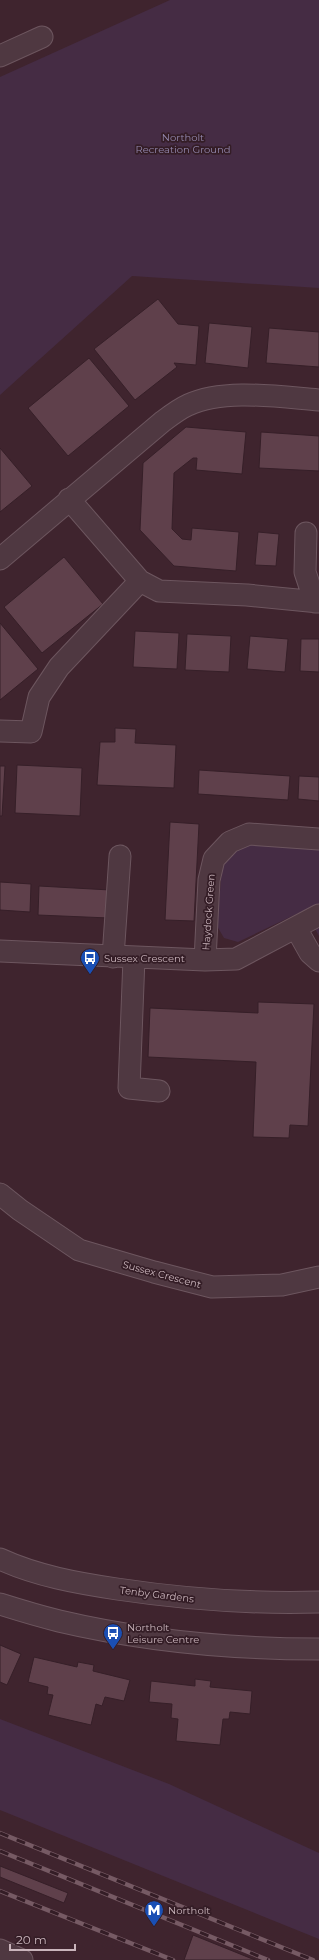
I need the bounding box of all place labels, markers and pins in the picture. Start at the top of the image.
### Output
bus stop icon: Sussex Crescent [79,947,101,975]
place label: Sussex Crescent [104,952,185,965]
place label: Northolt Leisure Centre [127,1621,199,1646]
bus stop icon: Northolt Leisure Centre [102,1622,124,1650]
metro station icon: Northolt [143,1899,165,1927]
place label: Northolt [168,1904,210,1917]

